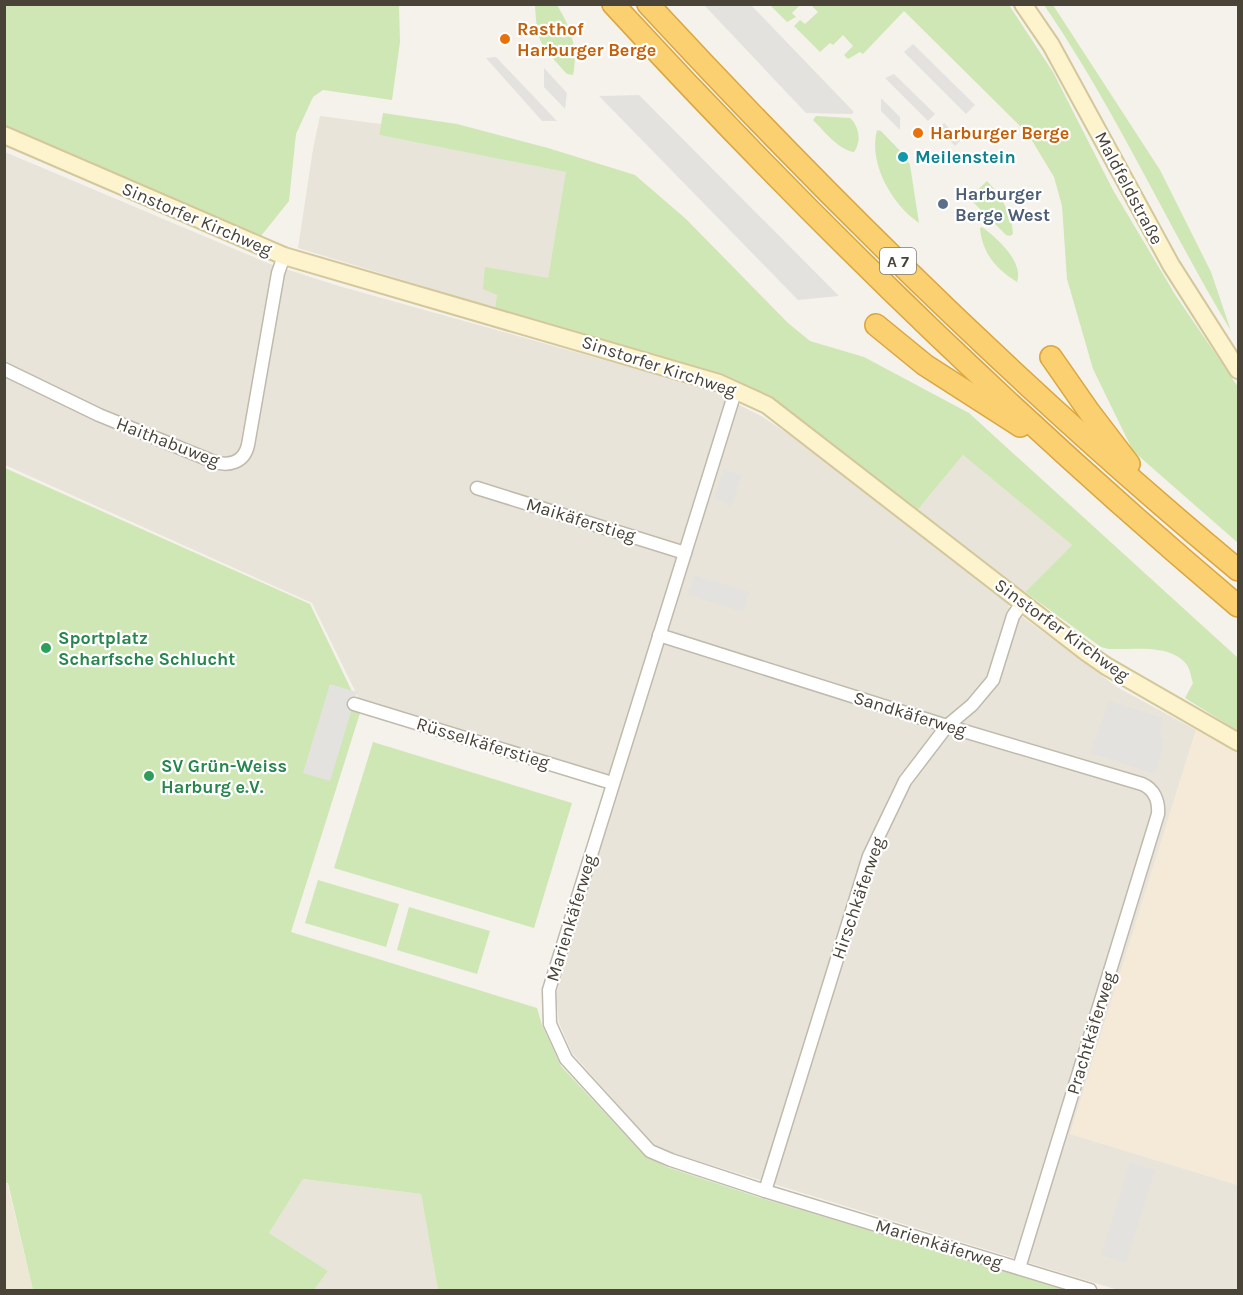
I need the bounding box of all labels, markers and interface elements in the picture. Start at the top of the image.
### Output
place label: Rasthof Harburger Berge [517,18,656,61]
marker: Rasthof Harburger Berge [498,32,512,46]
place label: Harburger Berge [930,122,1069,144]
marker: Harburger Berge [911,126,925,140]
street label: Maldfeldstraße [1090,128,1168,248]
place label: Meilenstein [915,146,1016,168]
marker: Meilenstein [896,150,910,164]
street label: Sinstorfer Kirchweg [118,177,276,261]
place label: Harburger Berge West [955,183,1050,226]
marker: Harburger Berge West [936,197,950,211]
road number: A 7 [880,248,916,274]
street label: Sinstorfer Kirchweg [579,331,739,401]
street label: Haithabuweg [113,412,223,472]
street label: Maikäferstieg [524,493,638,547]
street label: Sinstorfer Kirchweg [990,574,1134,686]
place label: Sportplatz Scharfsche Schlucht [58,627,235,670]
marker: Sportplatz Scharfsche Schlucht [39,641,53,655]
street label: Sandkäferweg [851,686,969,742]
street label: Rüsselkäferstieg [414,712,552,774]
place label: SV Grün-Weiss Harburg e.V. [161,755,287,798]
marker: SV Grün-Weiss Harburg e.V. [142,769,156,783]
street label: Hirschkäferweg [827,834,889,962]
street label: Marienkäferweg [541,852,601,984]
street label: Prachtkäferweg [1062,969,1120,1097]
street label: Marienkäferweg [873,1214,1005,1274]

